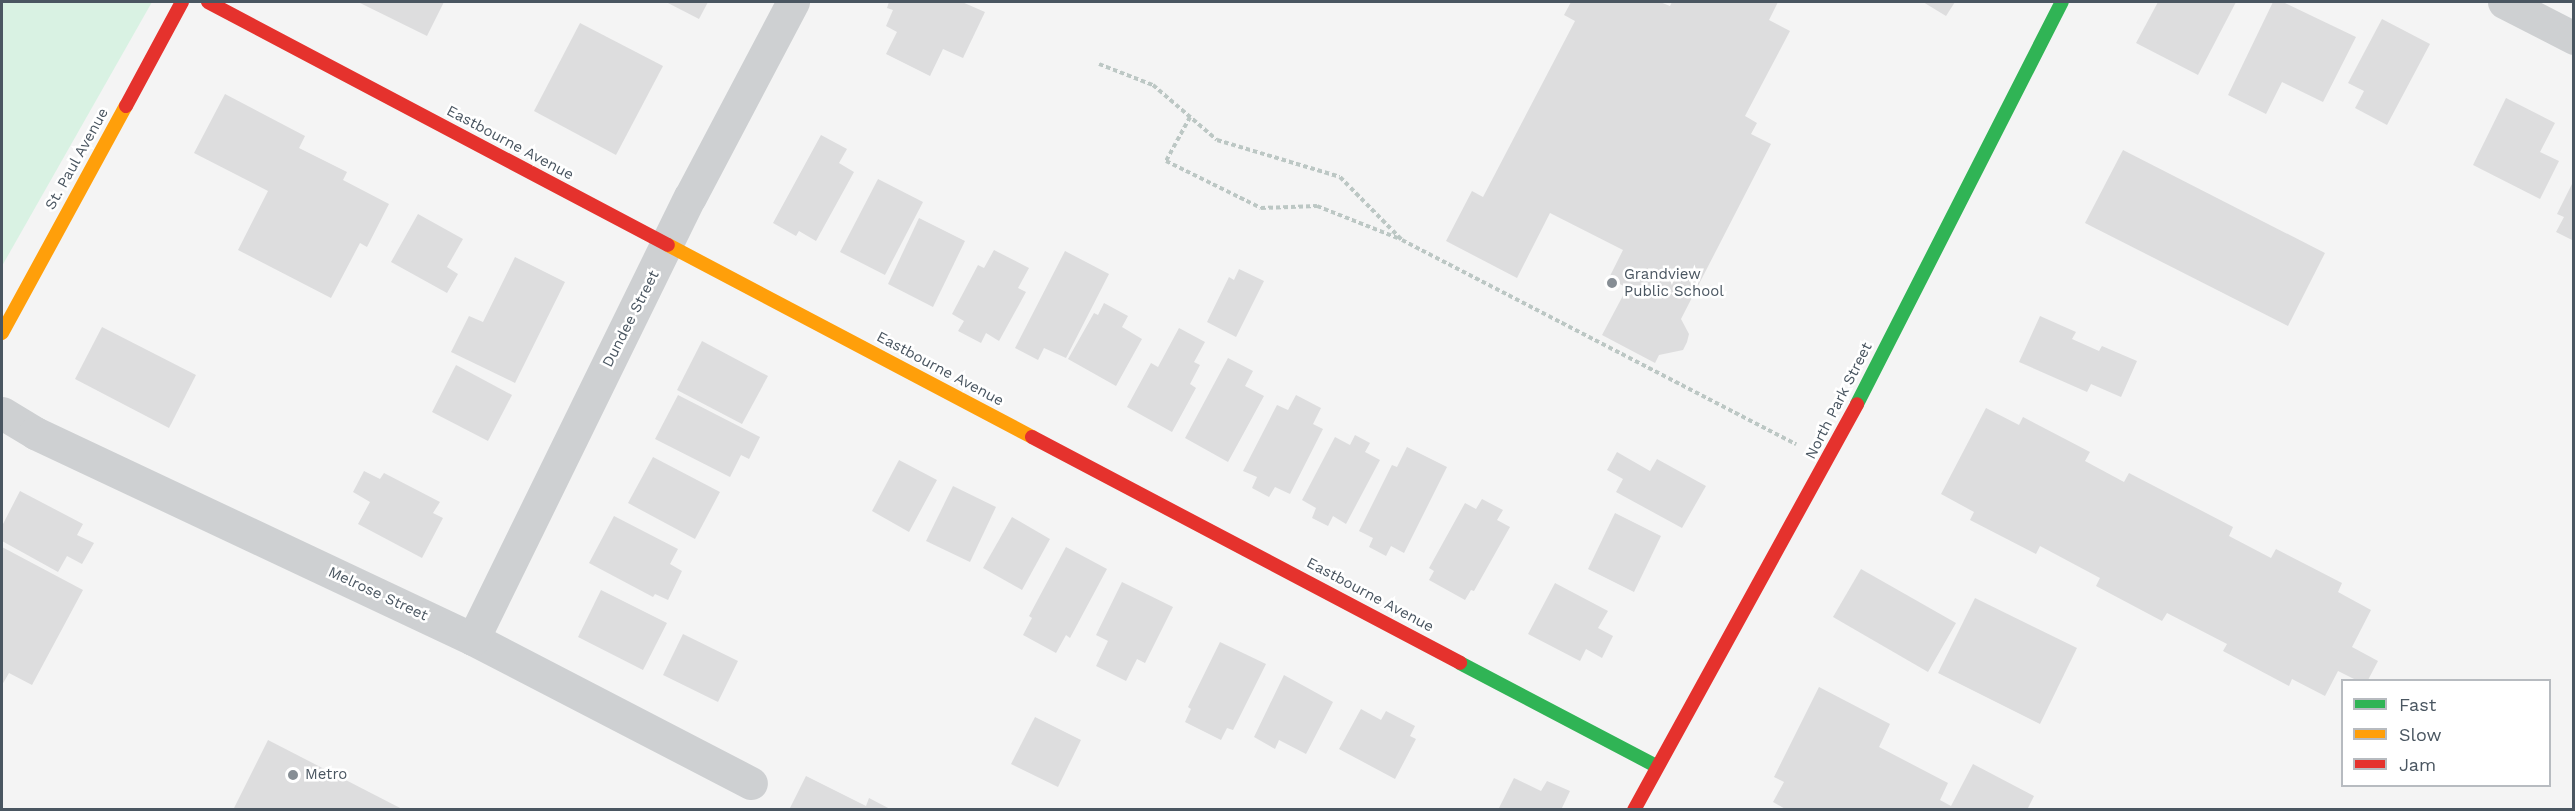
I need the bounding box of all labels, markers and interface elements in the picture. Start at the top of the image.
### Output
street label: Eastbourne Avenue [443,102,577,184]
street label: St. Paul Avenue [41,104,113,214]
place label: Grandview Public School [1624,265,1724,300]
street label: Dundee Street [599,268,663,370]
marker: Grandview Public School [1605,276,1619,290]
street label: Eastbourne Avenue [873,328,1007,410]
street label: North Park Street [1802,340,1876,462]
street label: Eastbourne Avenue [1303,554,1437,636]
street label: Melrose Street [325,563,431,625]
legend [2341,679,2551,787]
text: Fast [2399,694,2436,715]
text: Slow [2399,724,2442,745]
text: Jam [2399,754,2436,775]
place label: Metro [305,766,347,784]
marker: Metro [286,768,300,782]

